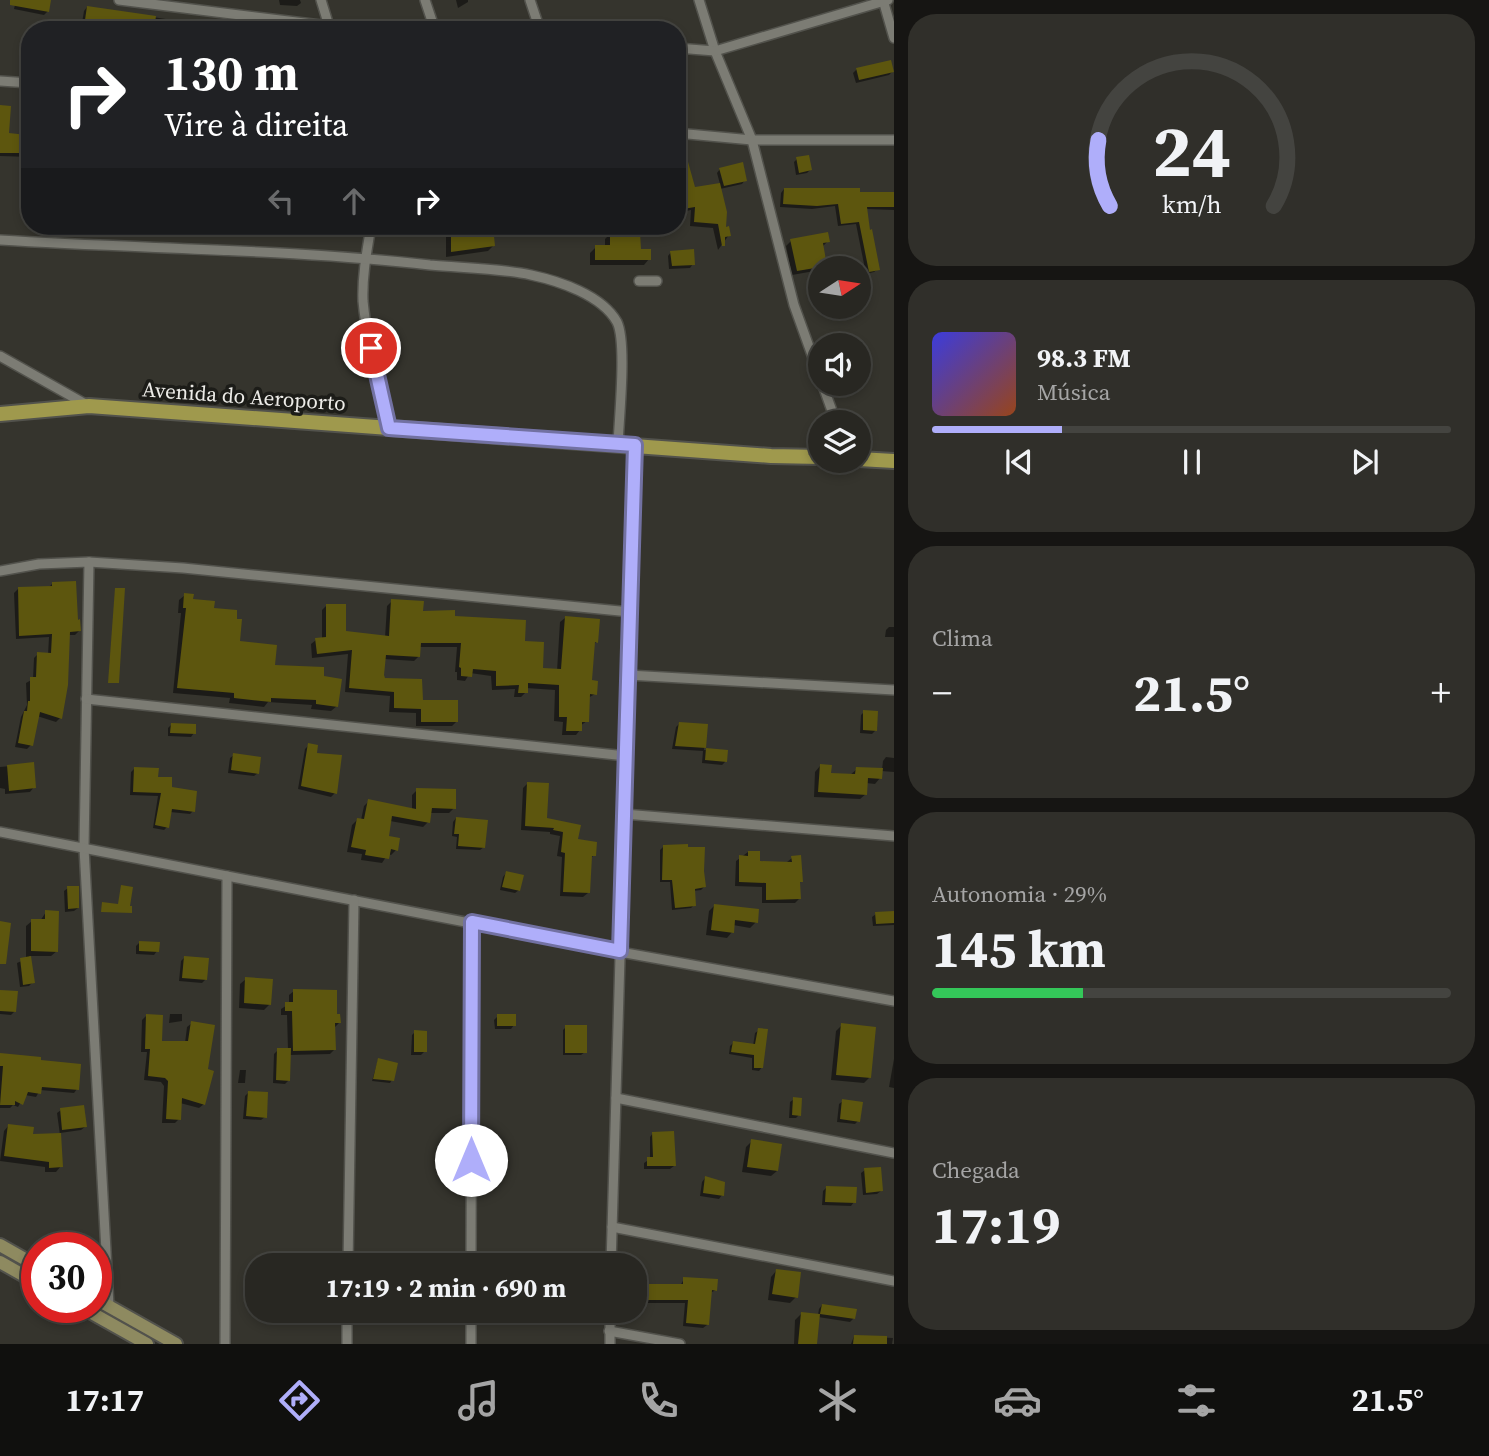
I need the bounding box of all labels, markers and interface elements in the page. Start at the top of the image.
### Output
text: 130 m [164,39,299,106]
icon: right [49,49,140,140]
text: 24 [1152,101,1231,200]
text: Vire à direita [164,103,348,147]
icon: left [262,182,300,220]
icon: ahead [335,182,373,220]
icon: right [408,182,446,220]
text: km/h [1162,187,1221,221]
north arrow [808,256,872,318]
map controls [808,256,871,473]
pin [341,318,401,378]
icon: arrive [352,329,390,367]
button: sound [808,333,871,396]
text: 98.3 FM [1037,340,1131,376]
street label: Avenida do Aeroporto [141,374,347,418]
text: Música [1037,376,1110,408]
button: layers [808,410,871,473]
icon: previous [1000,443,1038,481]
icon: pause [1173,443,1211,481]
icon: next [1346,443,1384,481]
text: Clima [932,622,993,654]
text: 21.5° [1133,657,1250,728]
text: − [932,667,952,719]
text: + [1431,667,1451,719]
text: Autonomia · 29% [932,878,1107,910]
text: 145 km [932,913,1106,984]
position arrow [434,1123,508,1197]
text: Chegada [932,1154,1020,1186]
text: 17:19 [932,1189,1060,1260]
speed limit sign: 30 [21,1232,112,1323]
text: 17:19 · 2 min · 690 m [326,1270,566,1306]
icon: directions [275,1376,324,1425]
icon: music [454,1376,503,1425]
icon: phone [634,1376,683,1425]
icon: climate [813,1376,862,1425]
icon: car [993,1376,1042,1425]
icon: filters [1172,1376,1221,1425]
text: 17:17 [65,1378,144,1422]
text: 21.5° [1352,1378,1424,1422]

